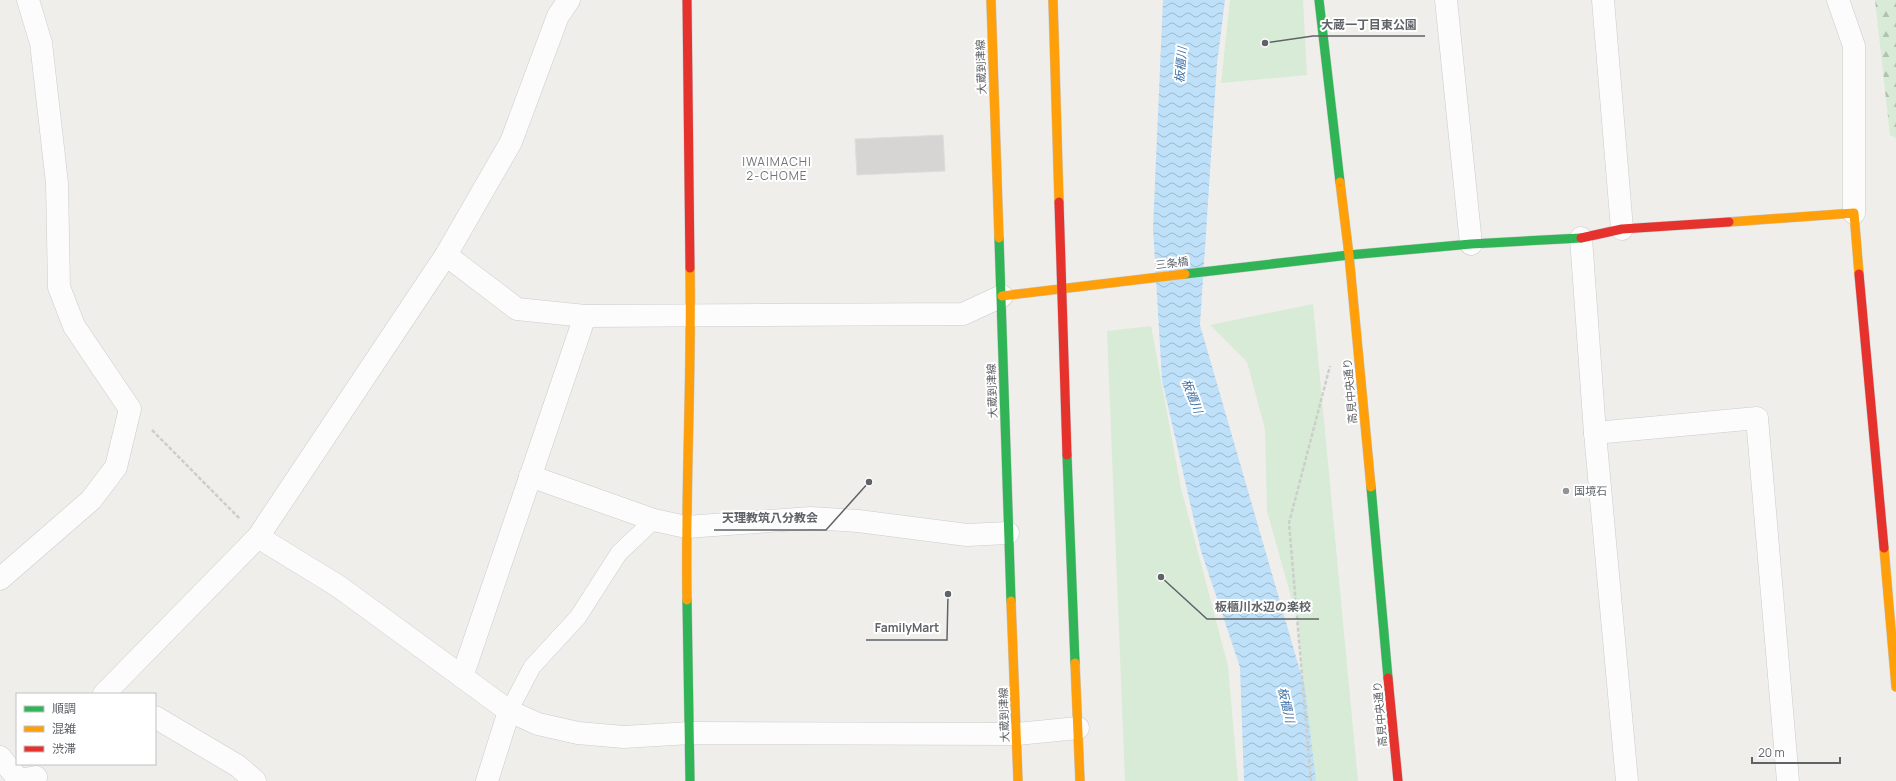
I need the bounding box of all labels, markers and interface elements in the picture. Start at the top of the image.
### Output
callout: 大蔵一丁目東公園 [1313,12,1425,36]
text: 大蔵一丁目東公園 [1321,16,1417,33]
street label: 大蔵到津線 [972,39,989,95]
water label: 板櫃川 [1170,44,1191,84]
district label: IWAIMACHI 2-CHOME [742,153,812,184]
street label: 三条橋 [1155,253,1189,272]
street label: 高見中央通り [1339,358,1360,425]
street label: 大蔵到津線 [983,363,1000,419]
water label: 板櫃川 [1178,376,1208,418]
place label: 国境石 [1574,483,1607,498]
marker: 国境石 [1561,486,1571,496]
callout: 天理教筑八分教会 [714,506,826,530]
text: 天理教筑八分教会 [722,509,818,526]
callout: 板櫃川水辺の楽校 [1207,595,1319,619]
text: 板櫃川水辺の楽校 [1215,598,1311,615]
callout: FamilyMart [866,616,947,640]
text: FamilyMart [875,619,939,636]
street label: 高見中央通り [1369,681,1390,748]
water label: 板櫃川 [1274,685,1299,726]
street label: 大蔵到津線 [995,687,1012,743]
legend [16,693,156,765]
text: 順調 [52,700,76,717]
text: 混雑 [52,720,76,737]
scale bar [1752,739,1840,765]
text: 渋滞 [52,740,76,757]
text: 20 m [1758,744,1785,761]

